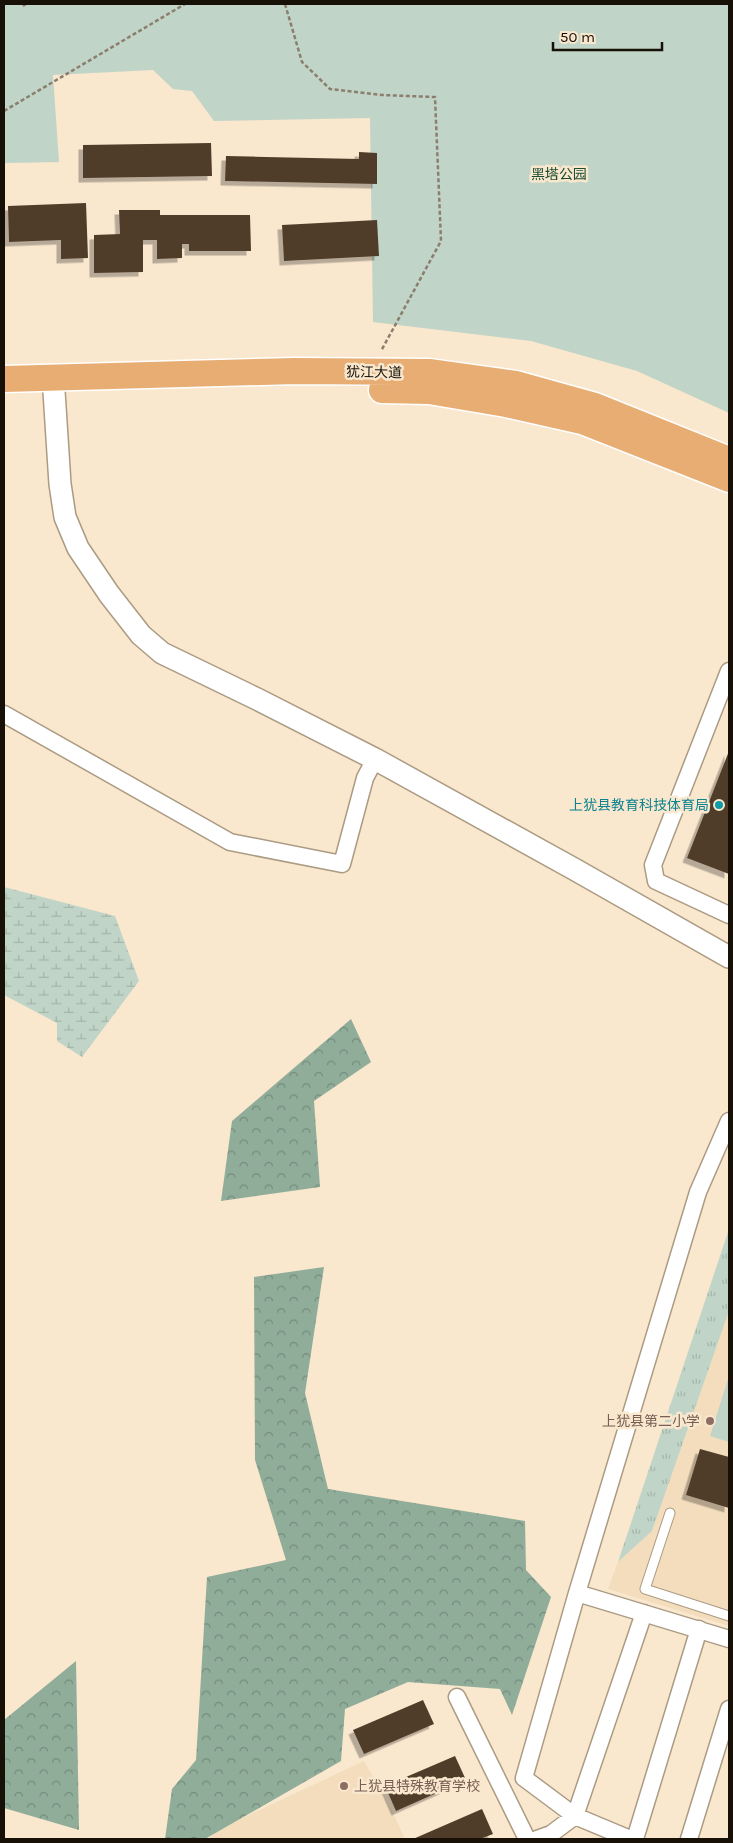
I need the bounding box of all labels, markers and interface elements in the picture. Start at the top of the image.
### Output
scale bar [553,20,662,52]
text: 50 m [560,28,595,46]
park label: 黑塔公园 [531,166,587,183]
street label: 犹江大道 [346,364,402,381]
place label: 上犹县教育科技体育局 [569,797,709,814]
marker: 上犹县教育科技体育局 [713,799,725,811]
place label: 上犹县第二小学 [602,1413,700,1430]
marker: 上犹县第二小学 [704,1415,716,1427]
place label: 上犹县特殊教育学校 [354,1778,480,1795]
marker: 上犹县特殊教育学校 [338,1780,350,1792]

